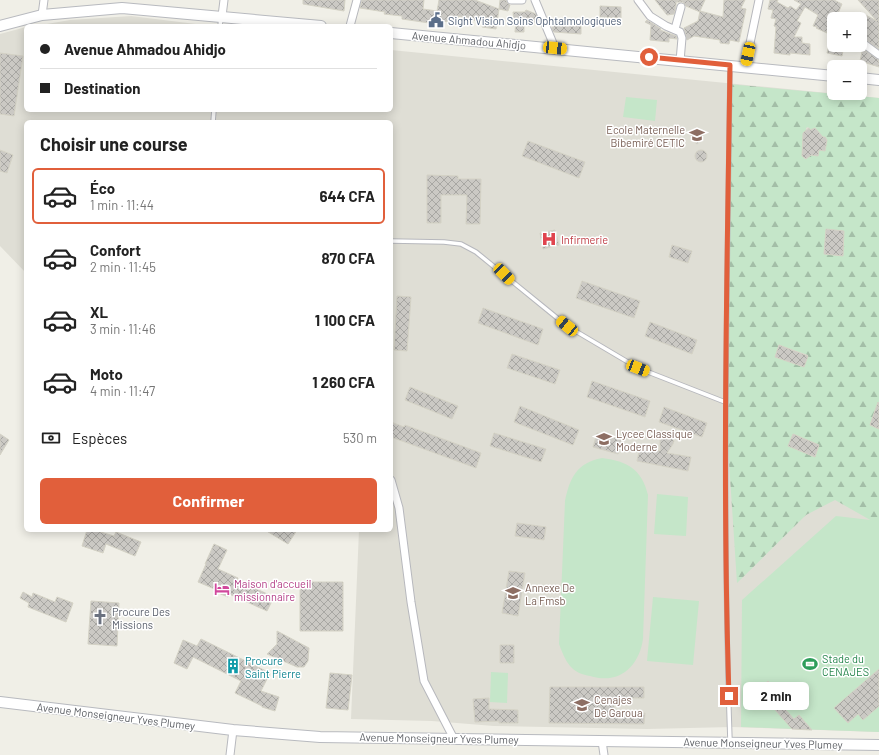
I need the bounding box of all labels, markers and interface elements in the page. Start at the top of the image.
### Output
public building icon: Sight Vision Soins Ophtalmologiques [427,11,445,29]
map controls [827,12,867,100]
button: + [827,12,867,52]
place label: Sight Vision Soins Ophtalmologiques [448,14,622,27]
street label: Avenue Ahmadou Ahidjo [411,29,527,51]
text: Avenue Ahmadou Ahidjo [64,40,226,58]
car [542,41,568,55]
car [740,41,756,67]
route start [640,48,658,66]
button: − [827,60,867,100]
text: Destination [64,79,140,97]
place label: Ecole Maternelle Bibemiré CETIC [606,123,685,149]
school or university icon: Ecole Maternelle Bibemiré CETIC [688,126,706,144]
text: Choisir une course [40,133,188,155]
icon: car [42,178,78,214]
text: Éco [90,179,115,197]
text: 644 CFA [319,187,375,205]
text: 1 min · 11:44 [90,197,154,213]
hospital icon: Infirmerie [540,230,558,248]
place label: Infirmerie [561,233,608,246]
icon: car [42,240,78,276]
text: Confort [90,241,141,259]
text: 870 CFA [321,249,375,267]
text: 2 min · 11:45 [90,259,156,275]
car [491,261,517,287]
icon: car [42,302,78,338]
text: XL [90,303,108,321]
text: 1 100 CFA [315,311,375,329]
car [554,314,580,338]
text: 3 min · 11:46 [90,321,156,337]
car [625,358,651,378]
icon: car [42,364,78,400]
text: Moto [90,365,123,383]
text: 1 260 CFA [312,373,375,391]
text: 4 min · 11:47 [90,383,155,399]
icon: cash [40,427,62,449]
place label: Lycee Classique Moderne [616,427,693,453]
text: Espèces [72,429,127,447]
text: 530 m [343,430,377,446]
school or university icon: Lycee Classique Moderne [595,430,613,448]
button: Confirmer [40,478,377,524]
place label: Maison d'accueil missionnaire [234,577,311,603]
hotel icon: Maison d'accueil missionnaire [213,580,231,598]
place label: Annexe De La Fmsb [525,581,575,607]
school or university icon: Annexe De La Fmsb [504,584,522,602]
place label: Procure Des Missions [112,605,170,631]
church icon: Procure Des Missions [91,608,109,626]
place label: Stade du CENAJES [822,652,869,678]
place label: Procure Saint Pierre [245,654,301,680]
sports icon: Stade du CENAJES [801,655,819,673]
building icon: Procure Saint Pierre [224,657,242,675]
callout: 2 min [743,682,809,710]
route end [720,687,738,705]
text: 2 min [760,688,792,704]
place label: Cenajes De Garoua [594,693,643,719]
school or university icon: Cenajes De Garoua [573,696,591,714]
street label: Avenue Monseigneur Yves Plumey [36,700,196,732]
street label: Avenue Monseigneur Yves Plumey [359,730,519,746]
street label: Avenue Monseigneur Yves Plumey [683,735,843,751]

